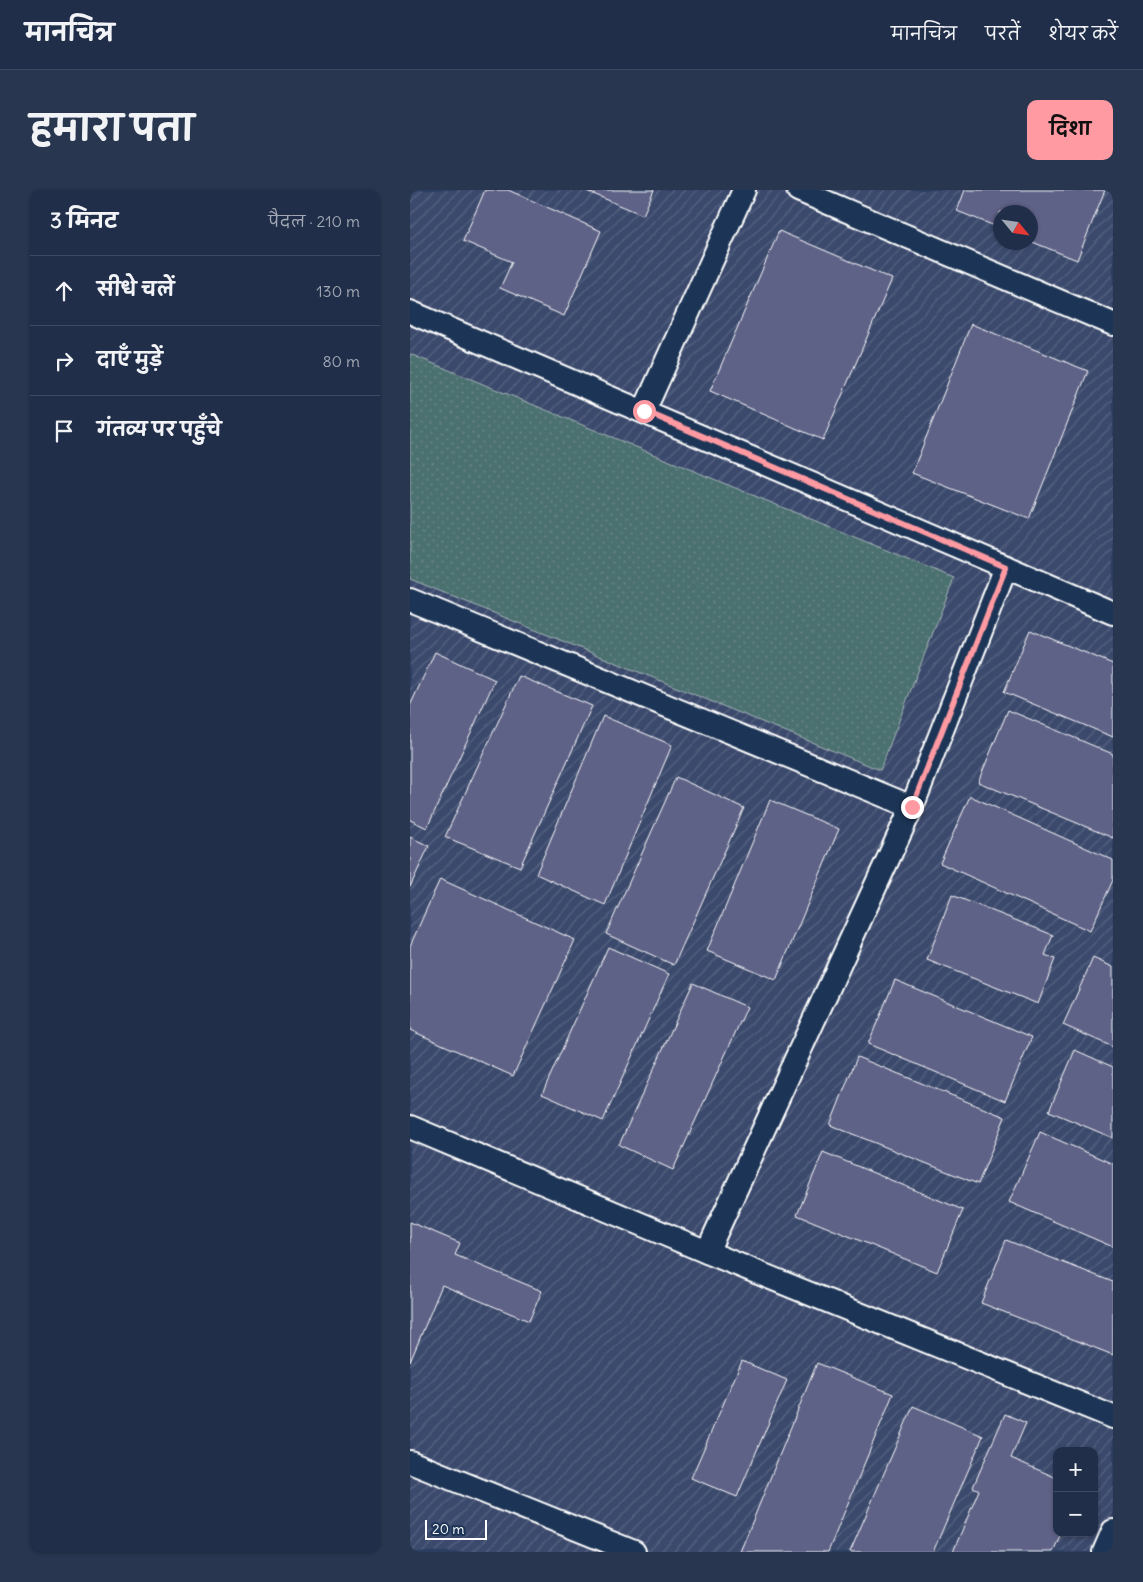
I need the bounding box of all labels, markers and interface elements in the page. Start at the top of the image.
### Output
text: मानचित्र [25,17,114,47]
text: मानचित्र [891,22,957,45]
text: परतें [985,22,1020,45]
text: शेयर करें [1048,22,1118,45]
button: दिशा [1027,100,1113,160]
text: हमारा पता [30,105,194,149]
north arrow [993,205,1038,250]
text: 3 मिनट [50,207,118,234]
text: पैदल · 210 m [268,211,360,231]
icon: ahead [50,277,78,305]
text: सीधे चलें [97,277,174,301]
text: 130 m [316,281,360,301]
icon: right [50,347,78,375]
text: दाएँ मुड़ें [97,347,163,371]
text: 80 m [322,351,360,371]
route start [633,400,656,423]
icon: arrive [50,417,78,445]
text: गंतव्य पर पहुँचे [97,417,222,441]
route end [901,796,924,819]
map controls [1053,1447,1098,1537]
button: + [1053,1447,1098,1492]
button: − [1053,1492,1098,1537]
scale bar [425,1517,488,1540]
text: 20 m [432,1520,465,1538]

